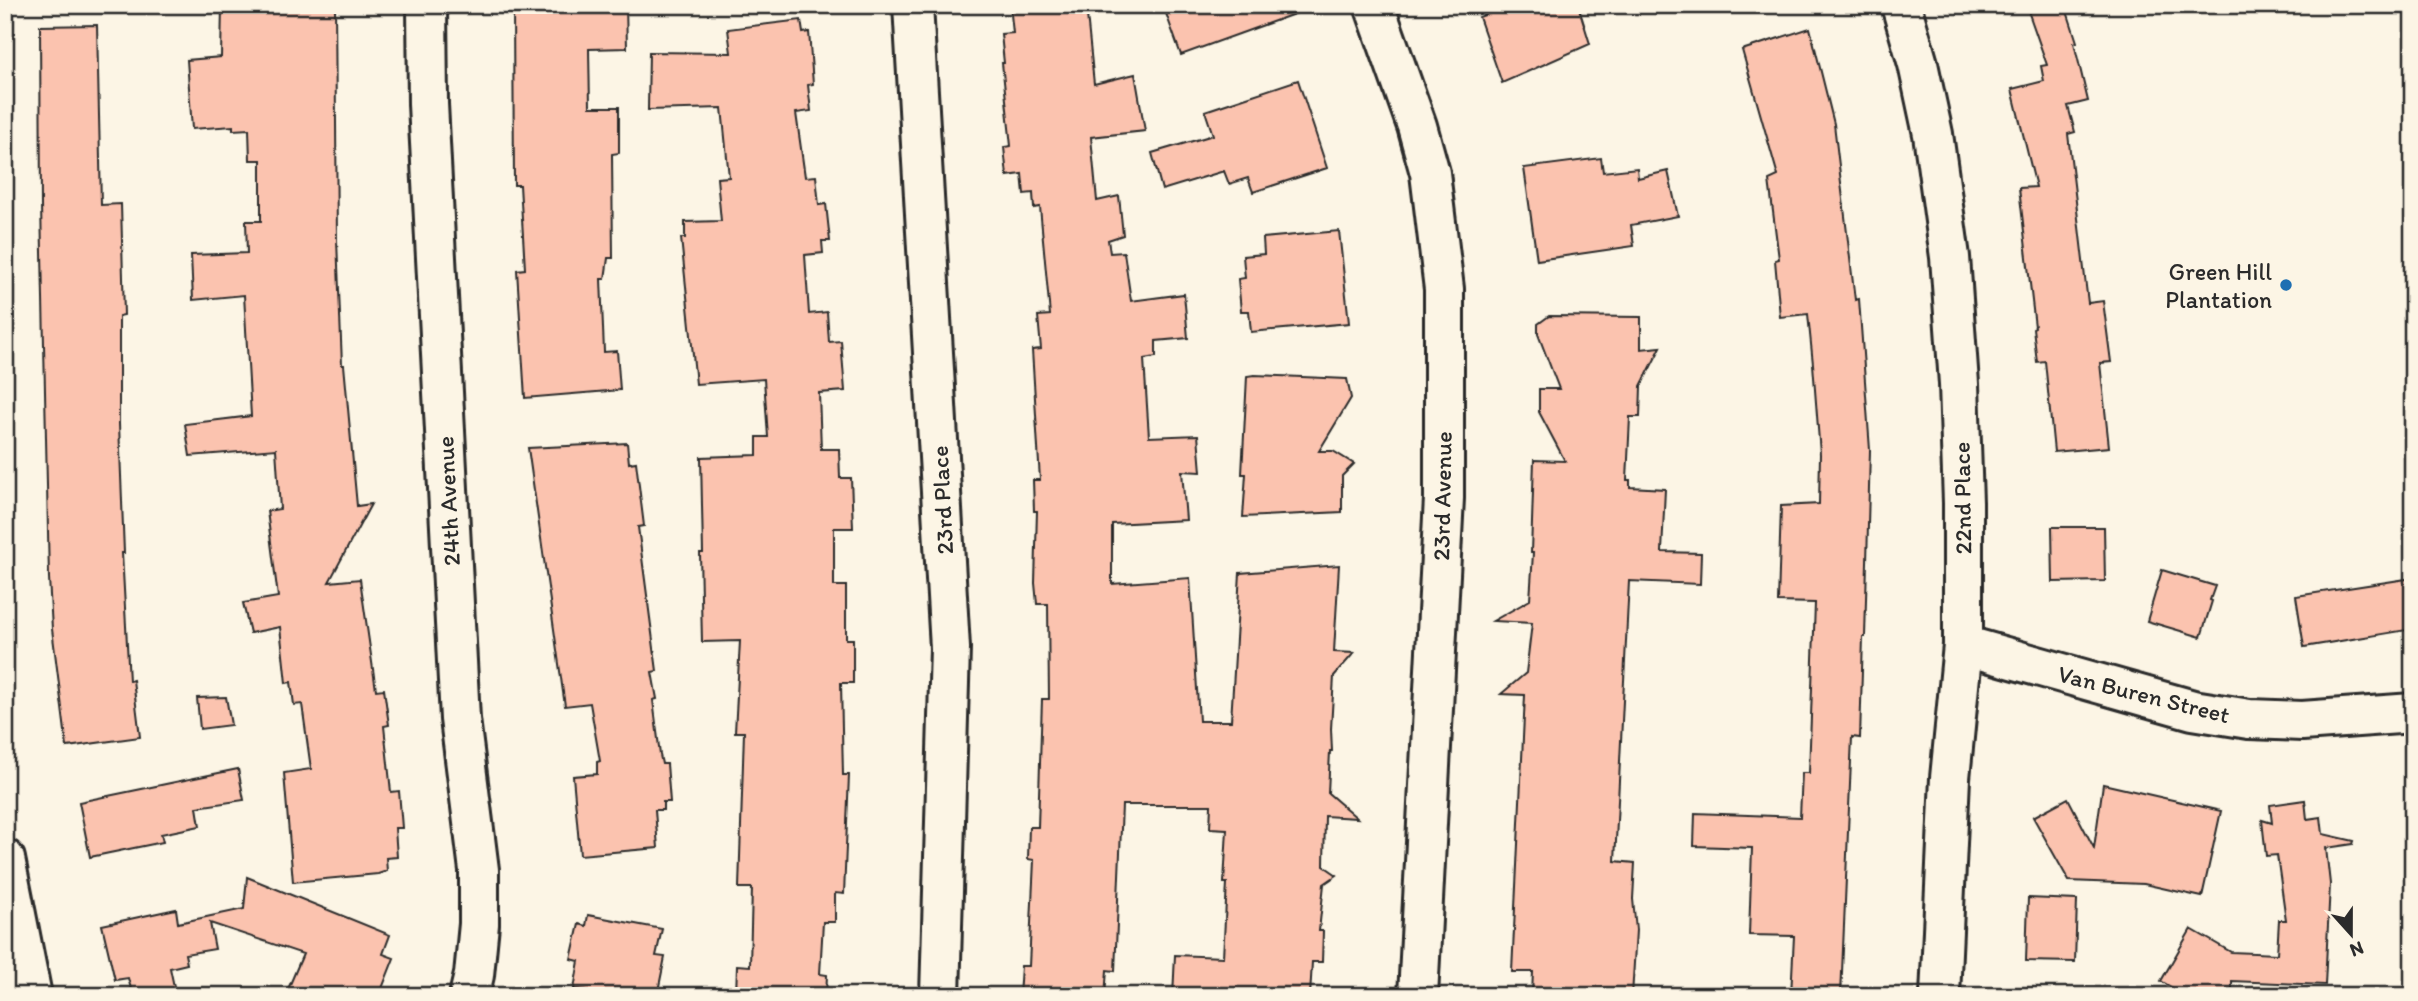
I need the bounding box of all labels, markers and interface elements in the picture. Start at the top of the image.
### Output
place label: Green Hill Plantation [2165,257,2272,314]
marker: Green Hill Plantation [2278,277,2294,293]
street label: 23rd Avenue [1426,431,1458,561]
street label: 24th Avenue [430,435,466,567]
street label: 22nd Place [1947,441,1977,555]
street label: 23rd Place [925,445,959,555]
street label: Van Buren Street [2055,659,2233,729]
north arrow [2316,900,2386,970]
text: N [2347,936,2367,962]

